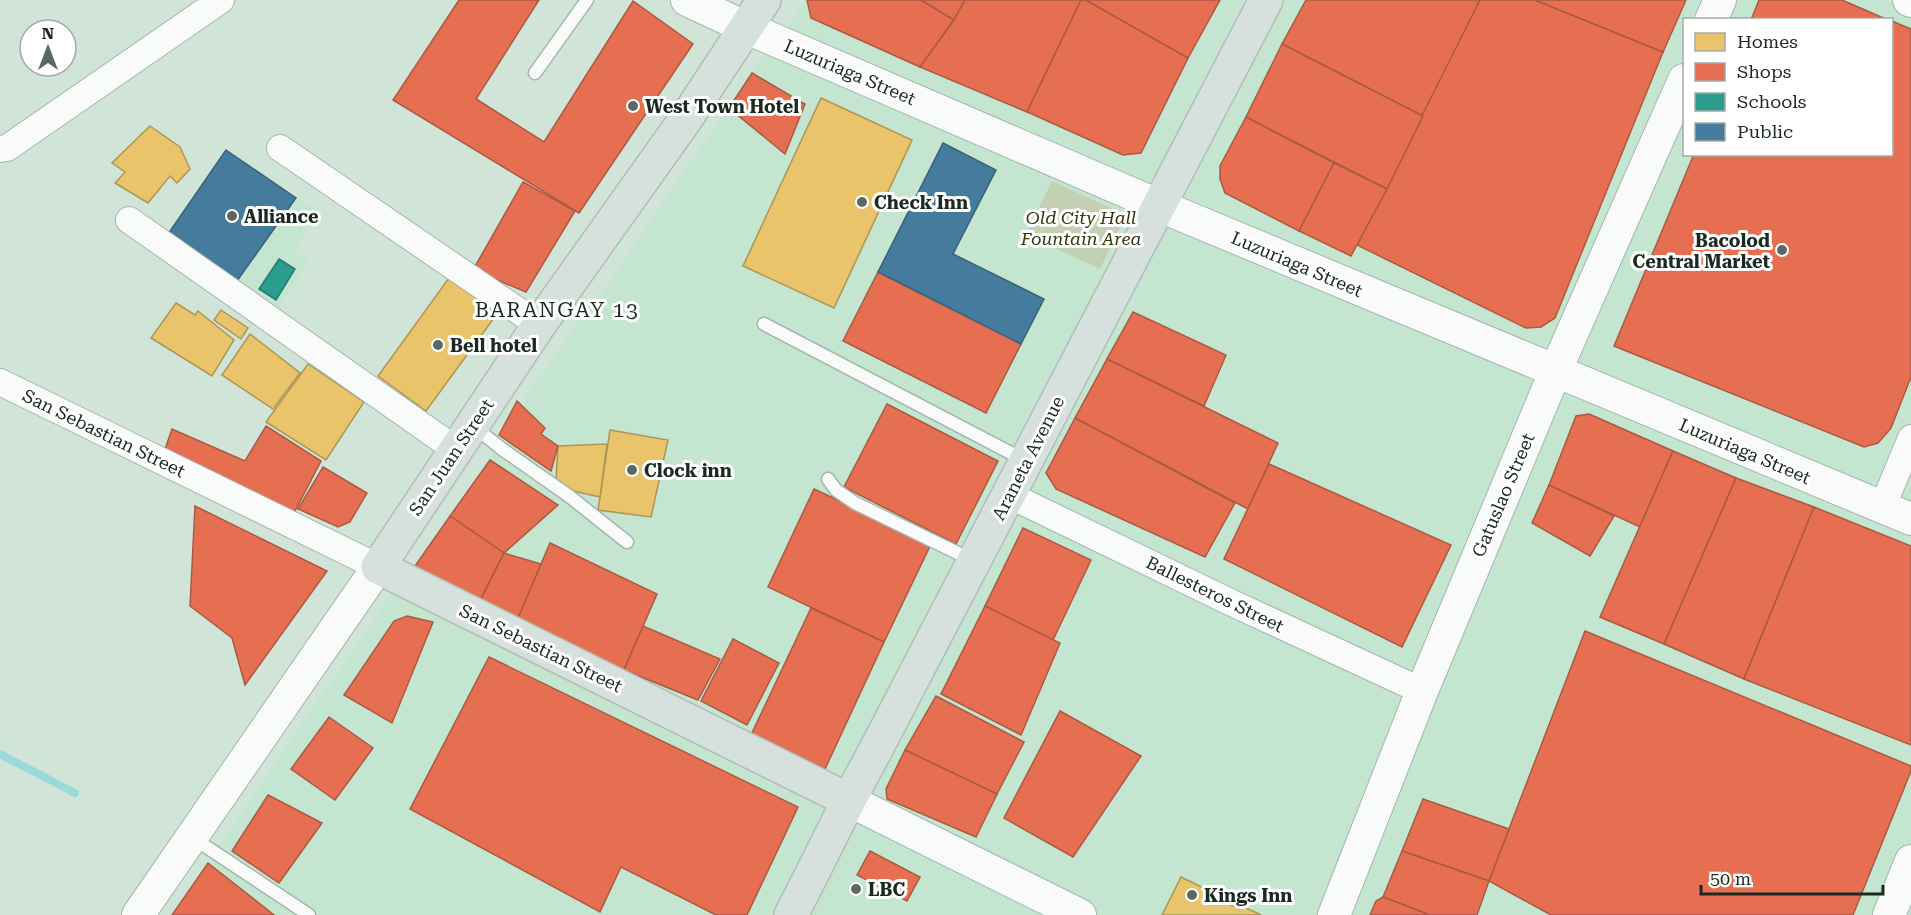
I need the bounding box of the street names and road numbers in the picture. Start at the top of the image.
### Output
street label: Luzuriaga Street [781,35,919,109]
street label: Luzuriaga Street [1228,227,1366,301]
street label: San Sebastian Street [19,385,189,482]
street label: Araneta Avenue [988,392,1068,524]
street label: San Juan Street [404,395,498,519]
street label: Luzuriaga Street [1676,414,1814,488]
street label: Gatuslao Street [1467,430,1539,560]
street label: Ballesteros Street [1143,552,1288,637]
street label: San Sebastian Street [456,600,626,697]

